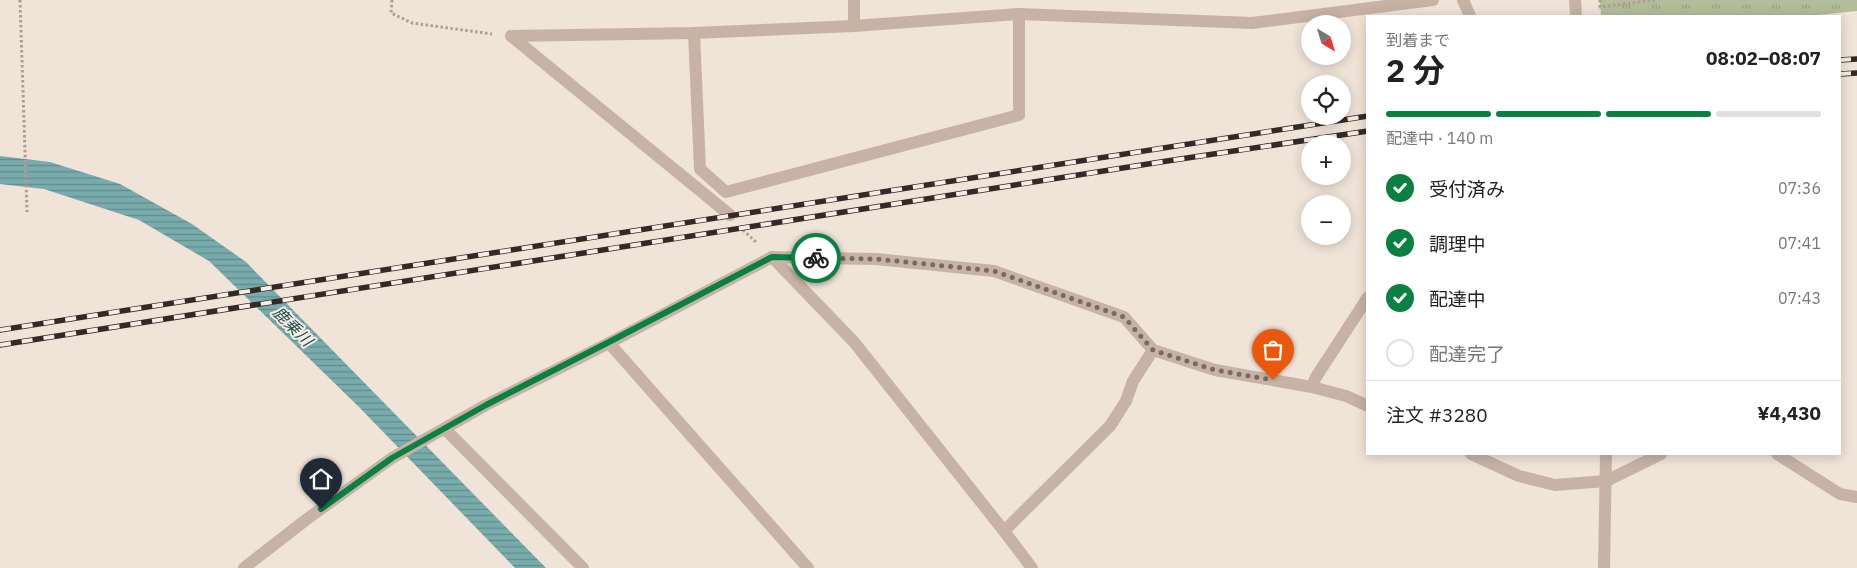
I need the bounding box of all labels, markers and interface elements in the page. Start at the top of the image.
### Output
north arrow [1301,15,1351,65]
map controls [1301,15,1351,245]
text: 到着まで [1386,30,1450,50]
text: 08:02–08:07 [1706,46,1821,70]
text: 2 分 [1386,49,1445,91]
button: locate [1301,75,1351,125]
text: 配達中 · 140 m [1386,128,1493,148]
button: + [1301,135,1351,185]
icon: check [1386,174,1414,202]
text: 受付済み [1429,177,1505,201]
text: 07:36 [1778,178,1821,198]
button: − [1301,195,1351,245]
icon: check [1386,229,1414,257]
text: 調理中 [1429,232,1486,256]
courier [791,233,841,283]
text: 07:41 [1778,233,1821,253]
icon: bike [802,244,830,272]
icon: check [1386,284,1414,312]
text: 配達中 [1429,287,1486,311]
text: 07:43 [1778,288,1821,308]
water label: 鹿乗川 [269,302,318,351]
pin [1252,329,1294,380]
icon: bag [1259,336,1287,364]
text: 配達完了 [1429,342,1505,366]
text: ¥4,430 [1757,401,1821,425]
text: 注文 #3280 [1386,403,1488,427]
pin [300,458,342,509]
icon: home [307,465,335,493]

